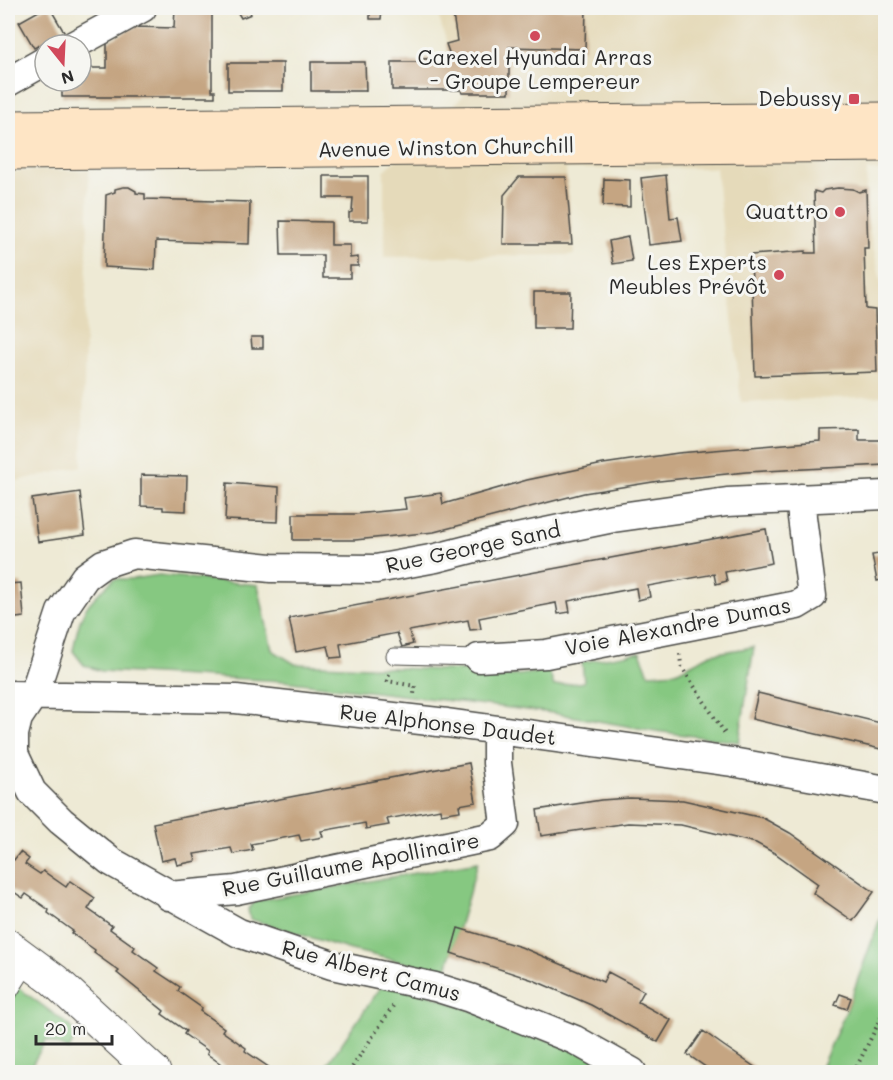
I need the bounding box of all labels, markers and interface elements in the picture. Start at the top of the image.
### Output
marker: Carexel Hyundai Arras - Groupe Lempereur [528,29,542,43]
north arrow [33,33,93,93]
place label: Carexel Hyundai Arras - Groupe Lempereur [418,43,652,94]
text: N [59,66,77,90]
place label: Debussy [758,84,842,111]
marker: Debussy [847,92,861,106]
street label: Avenue Winston Churchill [318,131,574,162]
place label: Quattro [746,197,828,224]
marker: Quattro [833,205,847,219]
place label: Les Experts Meubles Prévôt [609,248,767,299]
marker: Les Experts Meubles Prévôt [772,268,786,282]
street label: Rue George Sand [383,515,563,578]
street label: Voie Alexandre Dumas [562,590,793,661]
street label: Rue Alphonse Daudet [338,697,558,750]
street label: Rue Guillaume Apollinaire [220,825,482,902]
street label: Rue Albert Camus [279,933,464,1006]
scale bar [36,1008,112,1046]
text: 20 m [45,1016,86,1040]

